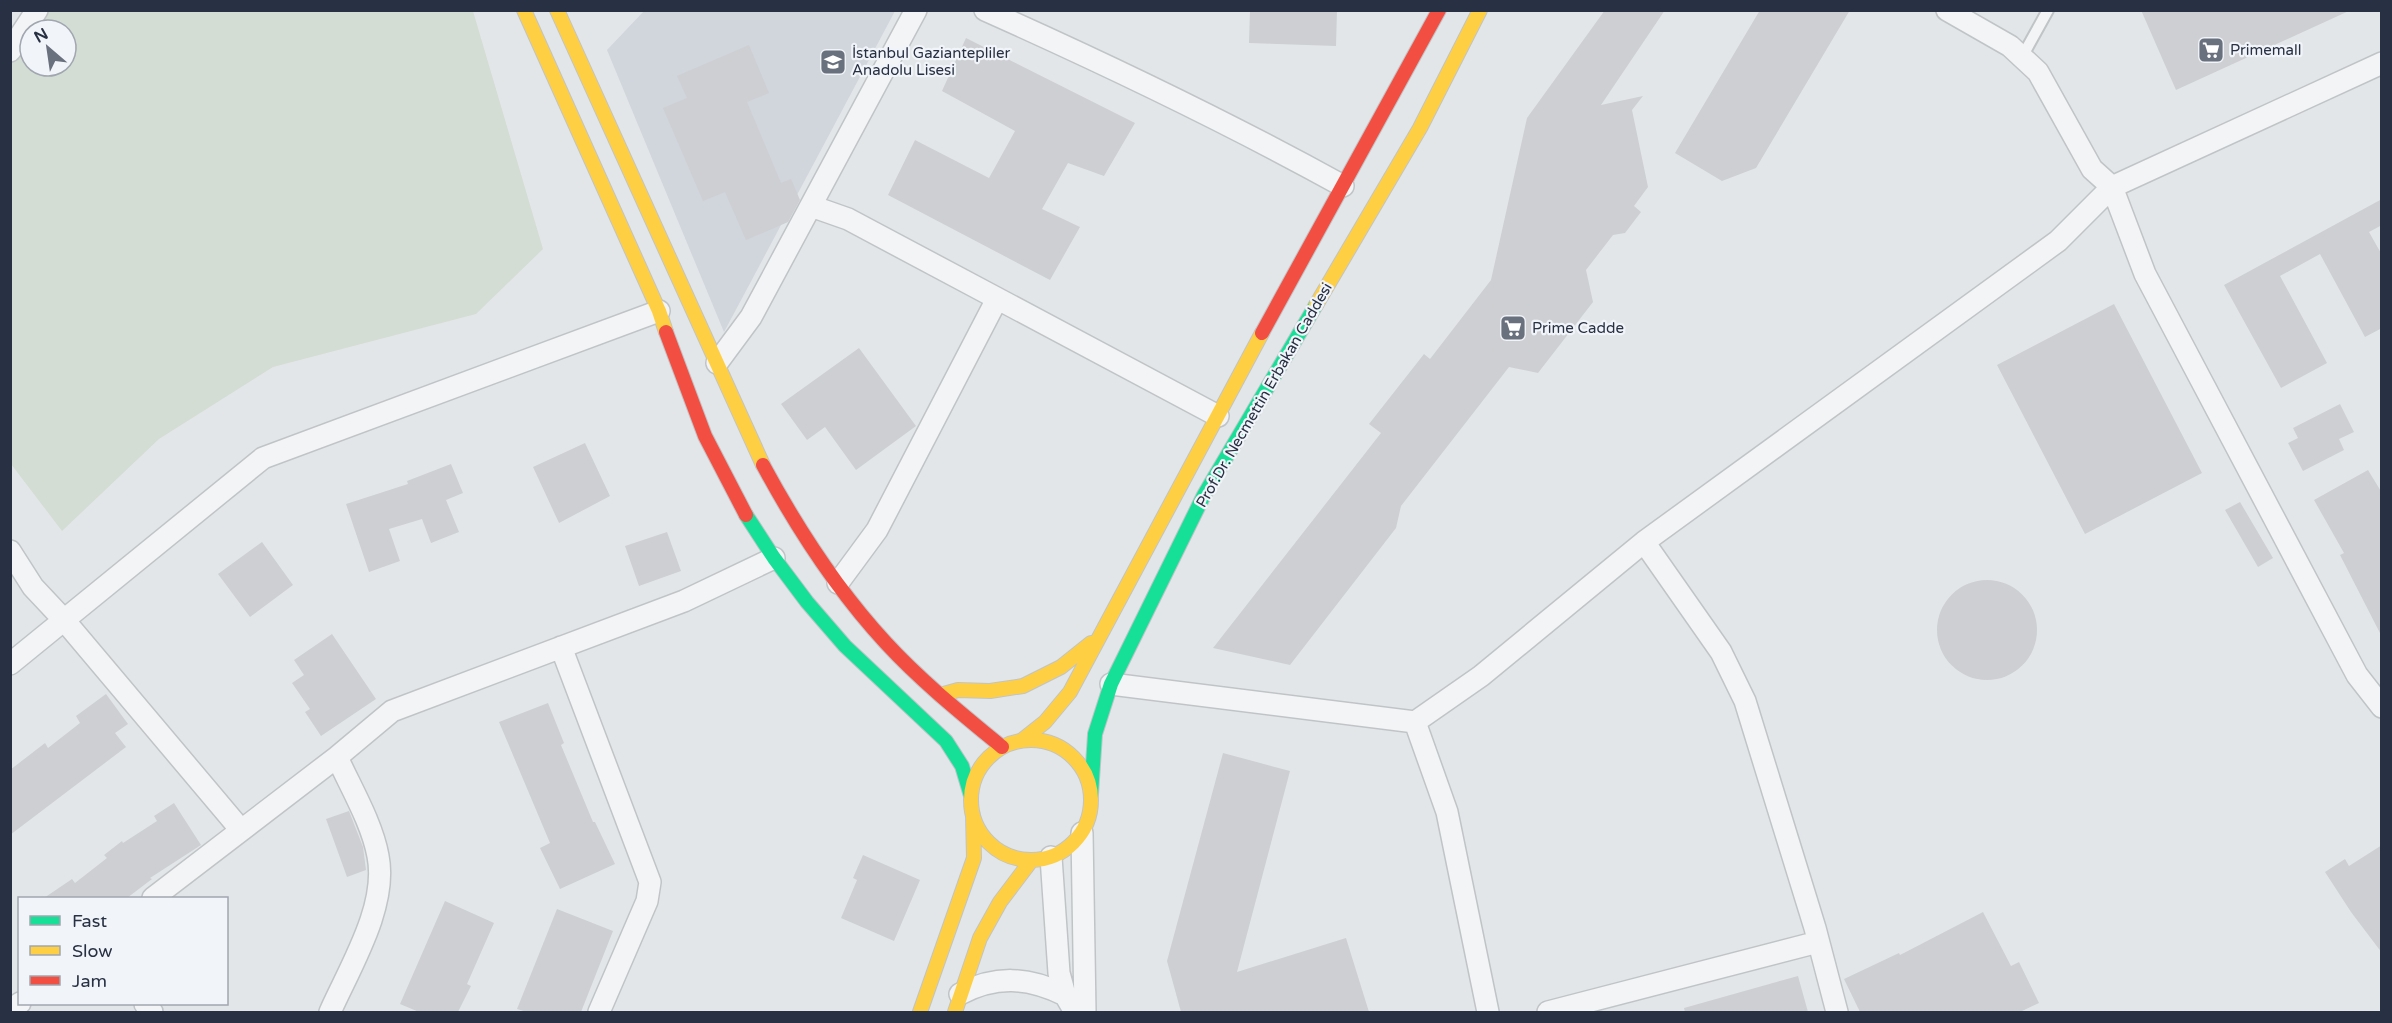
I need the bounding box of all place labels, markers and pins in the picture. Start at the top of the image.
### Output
supermarket icon: Primemall [2196,35,2226,65]
place label: Primemall [2230,41,2301,59]
place label: İstanbul Gaziantepliler Anadolu Lisesi [852,44,1010,79]
school or university icon: İstanbul Gaziantepliler Anadolu Lisesi [818,47,848,77]
supermarket icon: Prime Cadde [1498,313,1528,343]
place label: Prime Cadde [1532,319,1624,337]

